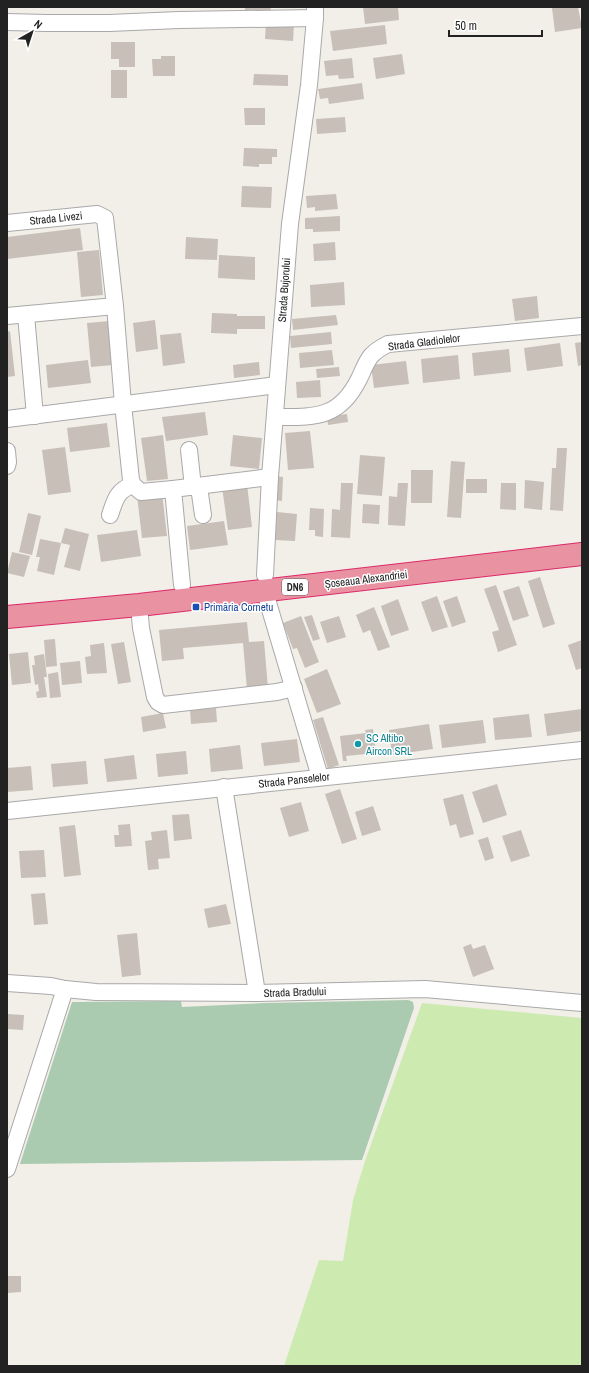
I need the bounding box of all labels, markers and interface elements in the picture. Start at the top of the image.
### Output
north arrow [12,12,52,52]
scale bar [449,12,542,38]
text: N [31,17,45,32]
text: 50 m [455,18,477,34]
street label: Strada Livezi [29,208,83,228]
street label: Strada Bujorului [275,257,293,323]
street label: Strada Gladiolelor [387,331,461,353]
street label: Șoseaua Alexandriei [324,567,408,591]
road number: DN6 [282,579,308,595]
place label: Primăria Cornetu [204,600,273,614]
marker: Primăria Cornetu [191,602,201,612]
place label: SC Altibo Aircon SRL [365,731,412,758]
marker: SC Altibo Aircon SRL [353,739,363,749]
street label: Strada Panselelor [258,769,330,791]
street label: Strada Bradului [263,984,327,1000]

